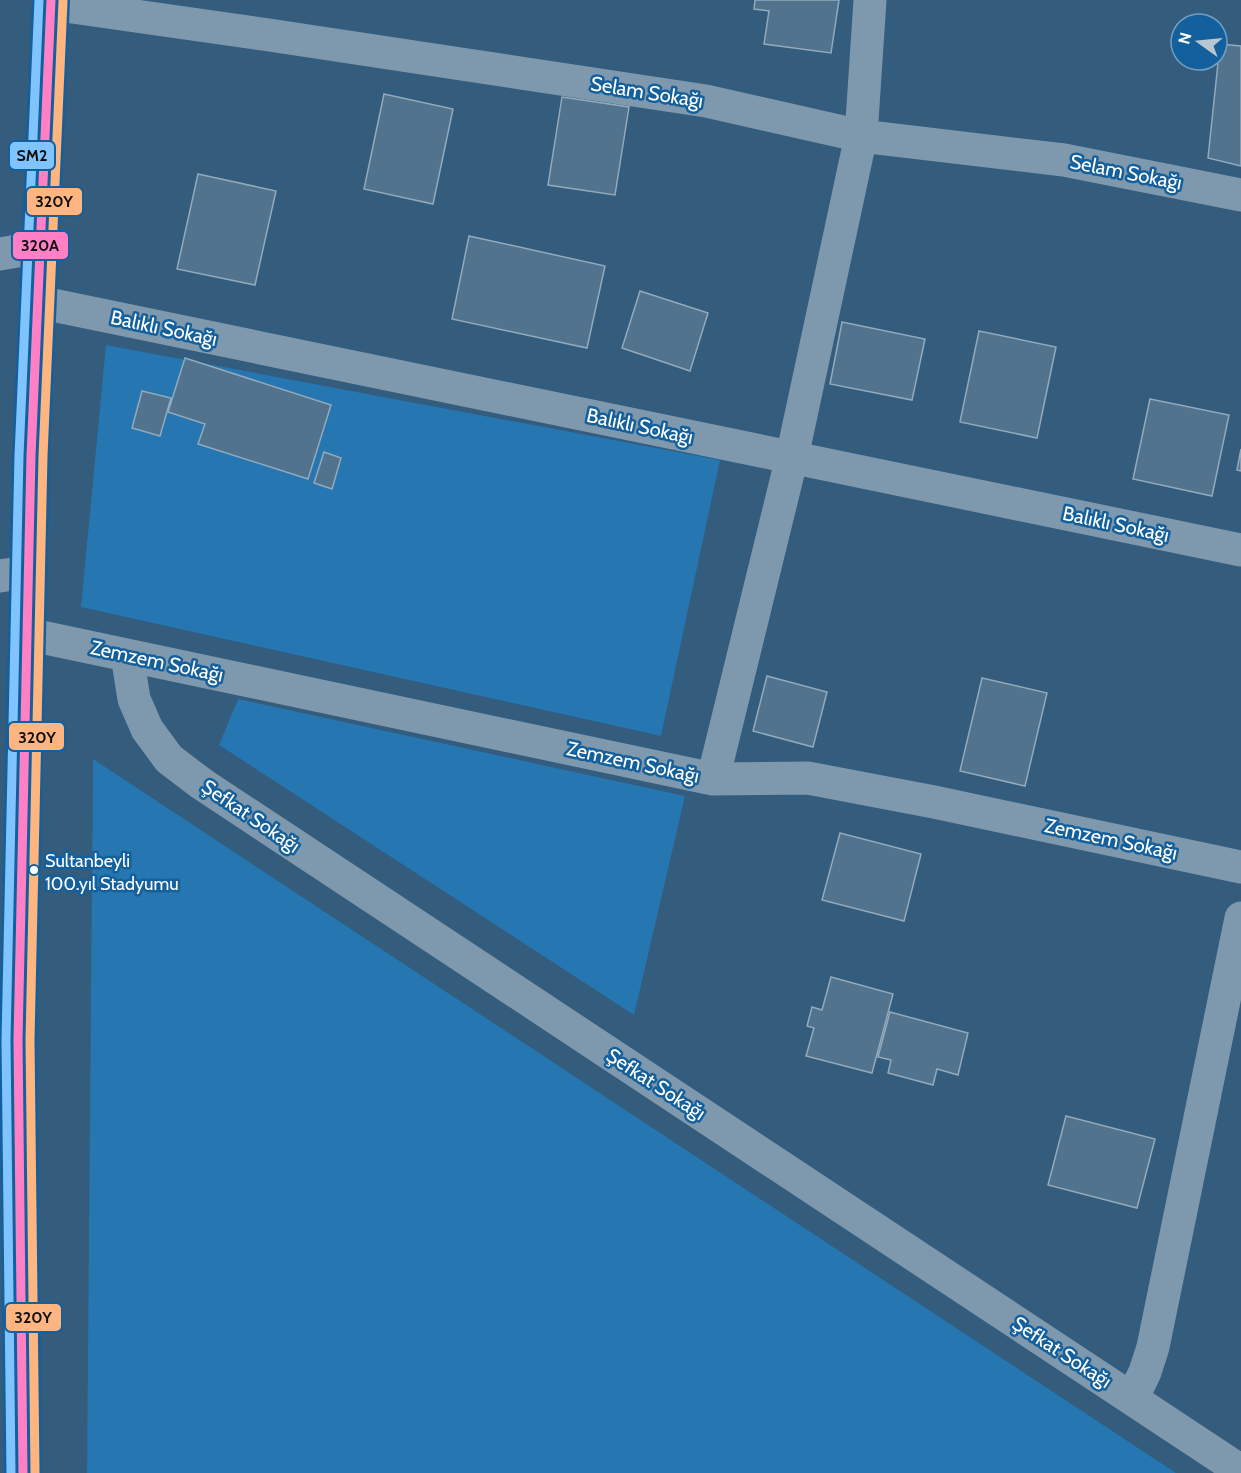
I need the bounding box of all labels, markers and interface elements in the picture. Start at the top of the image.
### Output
north arrow [1169,12,1229,72]
text: N [1174,30,1196,46]
street label: Selam Sokağı [589,71,705,113]
line badge: SM2 [9,141,55,170]
text: SM2 [16,146,48,165]
street label: Selam Sokağı [1068,149,1184,195]
line badge: 320Y [26,187,83,216]
text: 320Y [35,192,73,211]
line badge: 320A [12,231,69,260]
text: 320A [21,236,59,255]
street label: Balıklı Sokağı [109,305,219,351]
street label: Balıklı Sokağı [585,403,695,449]
street label: Balıklı Sokağı [1061,501,1171,547]
street label: Zemzem Sokağı [88,635,226,687]
line badge: 320Y [8,722,65,751]
text: 320Y [18,728,56,747]
street label: Zemzem Sokağı [564,736,702,788]
street label: Şefkat Sokağı [197,774,305,858]
street label: Zemzem Sokağı [1042,813,1180,865]
place label: Sultanbeyli 100.yıl Stadyumu [45,850,179,895]
marker: Sultanbeyli 100.yıl Stadyumu [28,864,40,876]
street label: Şefkat Sokağı [602,1043,710,1125]
line badge: 320Y [5,1303,62,1332]
text: 320Y [14,1308,52,1327]
street label: Şefkat Sokağı [1008,1311,1116,1393]

